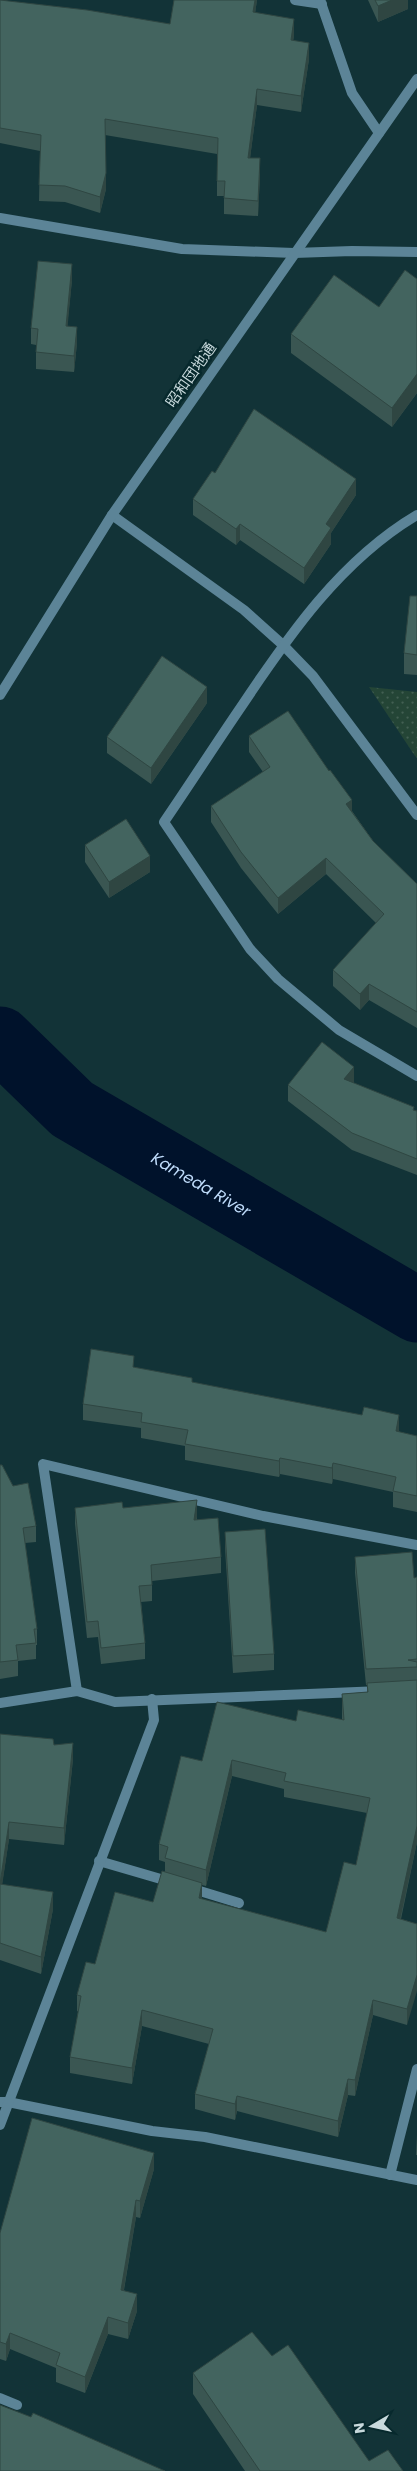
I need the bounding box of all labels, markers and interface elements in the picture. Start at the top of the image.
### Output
street label: 昭和団地通 [160,338,221,411]
water label: Kameda River [147,1147,256,1223]
north arrow [347,2401,397,2451]
text: N [348,2421,370,2435]

